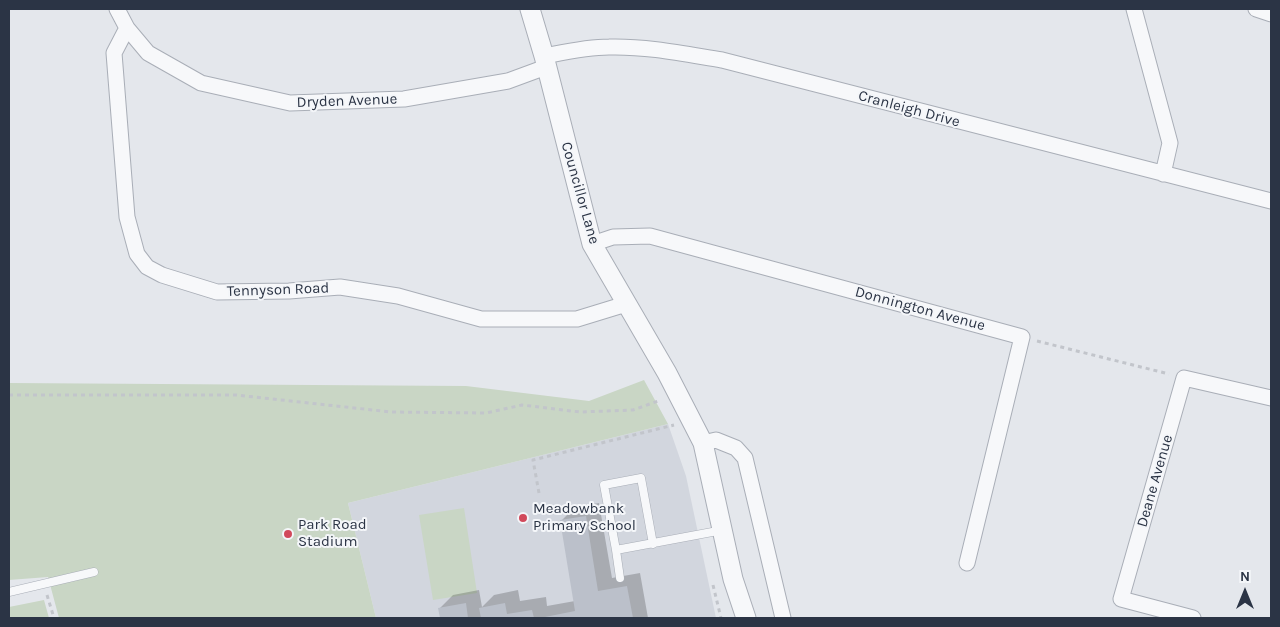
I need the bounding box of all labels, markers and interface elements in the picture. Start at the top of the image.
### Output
street label: Cranleigh Drive [856,87,962,131]
street label: Dryden Avenue [296,90,398,112]
street label: Councillor Lane [557,140,603,246]
street label: Tennyson Road [227,279,329,301]
street label: Donnington Avenue [853,283,987,335]
street label: Deane Avenue [1133,433,1177,529]
place label: Meadowbank Primary School [533,500,636,535]
marker: Meadowbank Primary School [517,512,529,524]
place label: Park Road Stadium [298,516,367,551]
marker: Park Road Stadium [282,528,294,540]
north arrow [1220,567,1270,617]
text: N [1240,568,1250,585]

